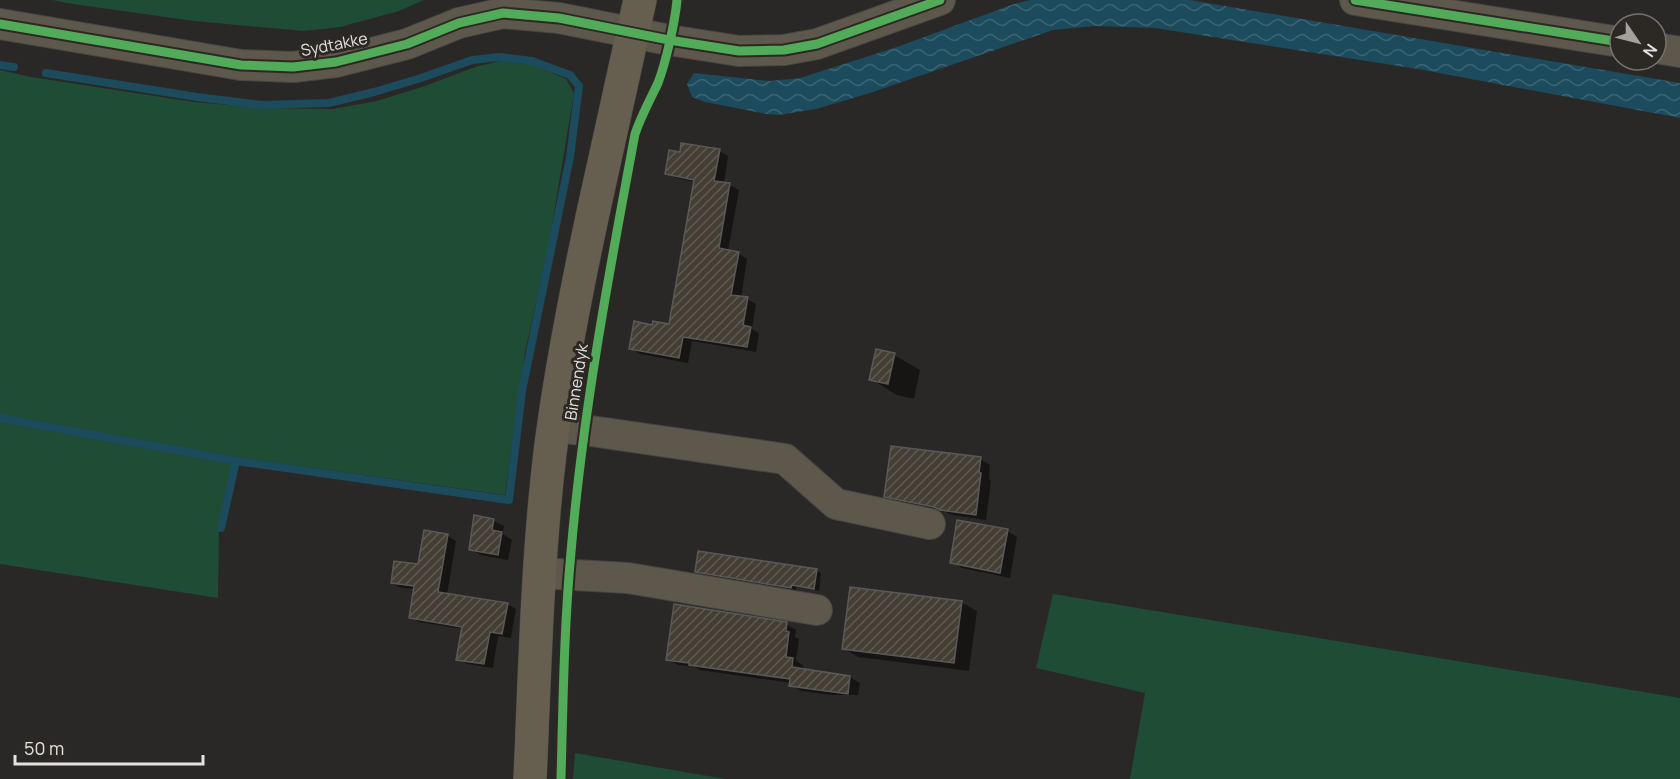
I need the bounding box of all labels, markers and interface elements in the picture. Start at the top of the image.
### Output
north arrow [1608,12,1668,72]
street label: Sydtakke [299,27,369,61]
text: N [1638,40,1663,62]
street label: Binnendyk [559,341,593,422]
scale bar [15,728,202,766]
text: 50 m [24,736,64,760]

